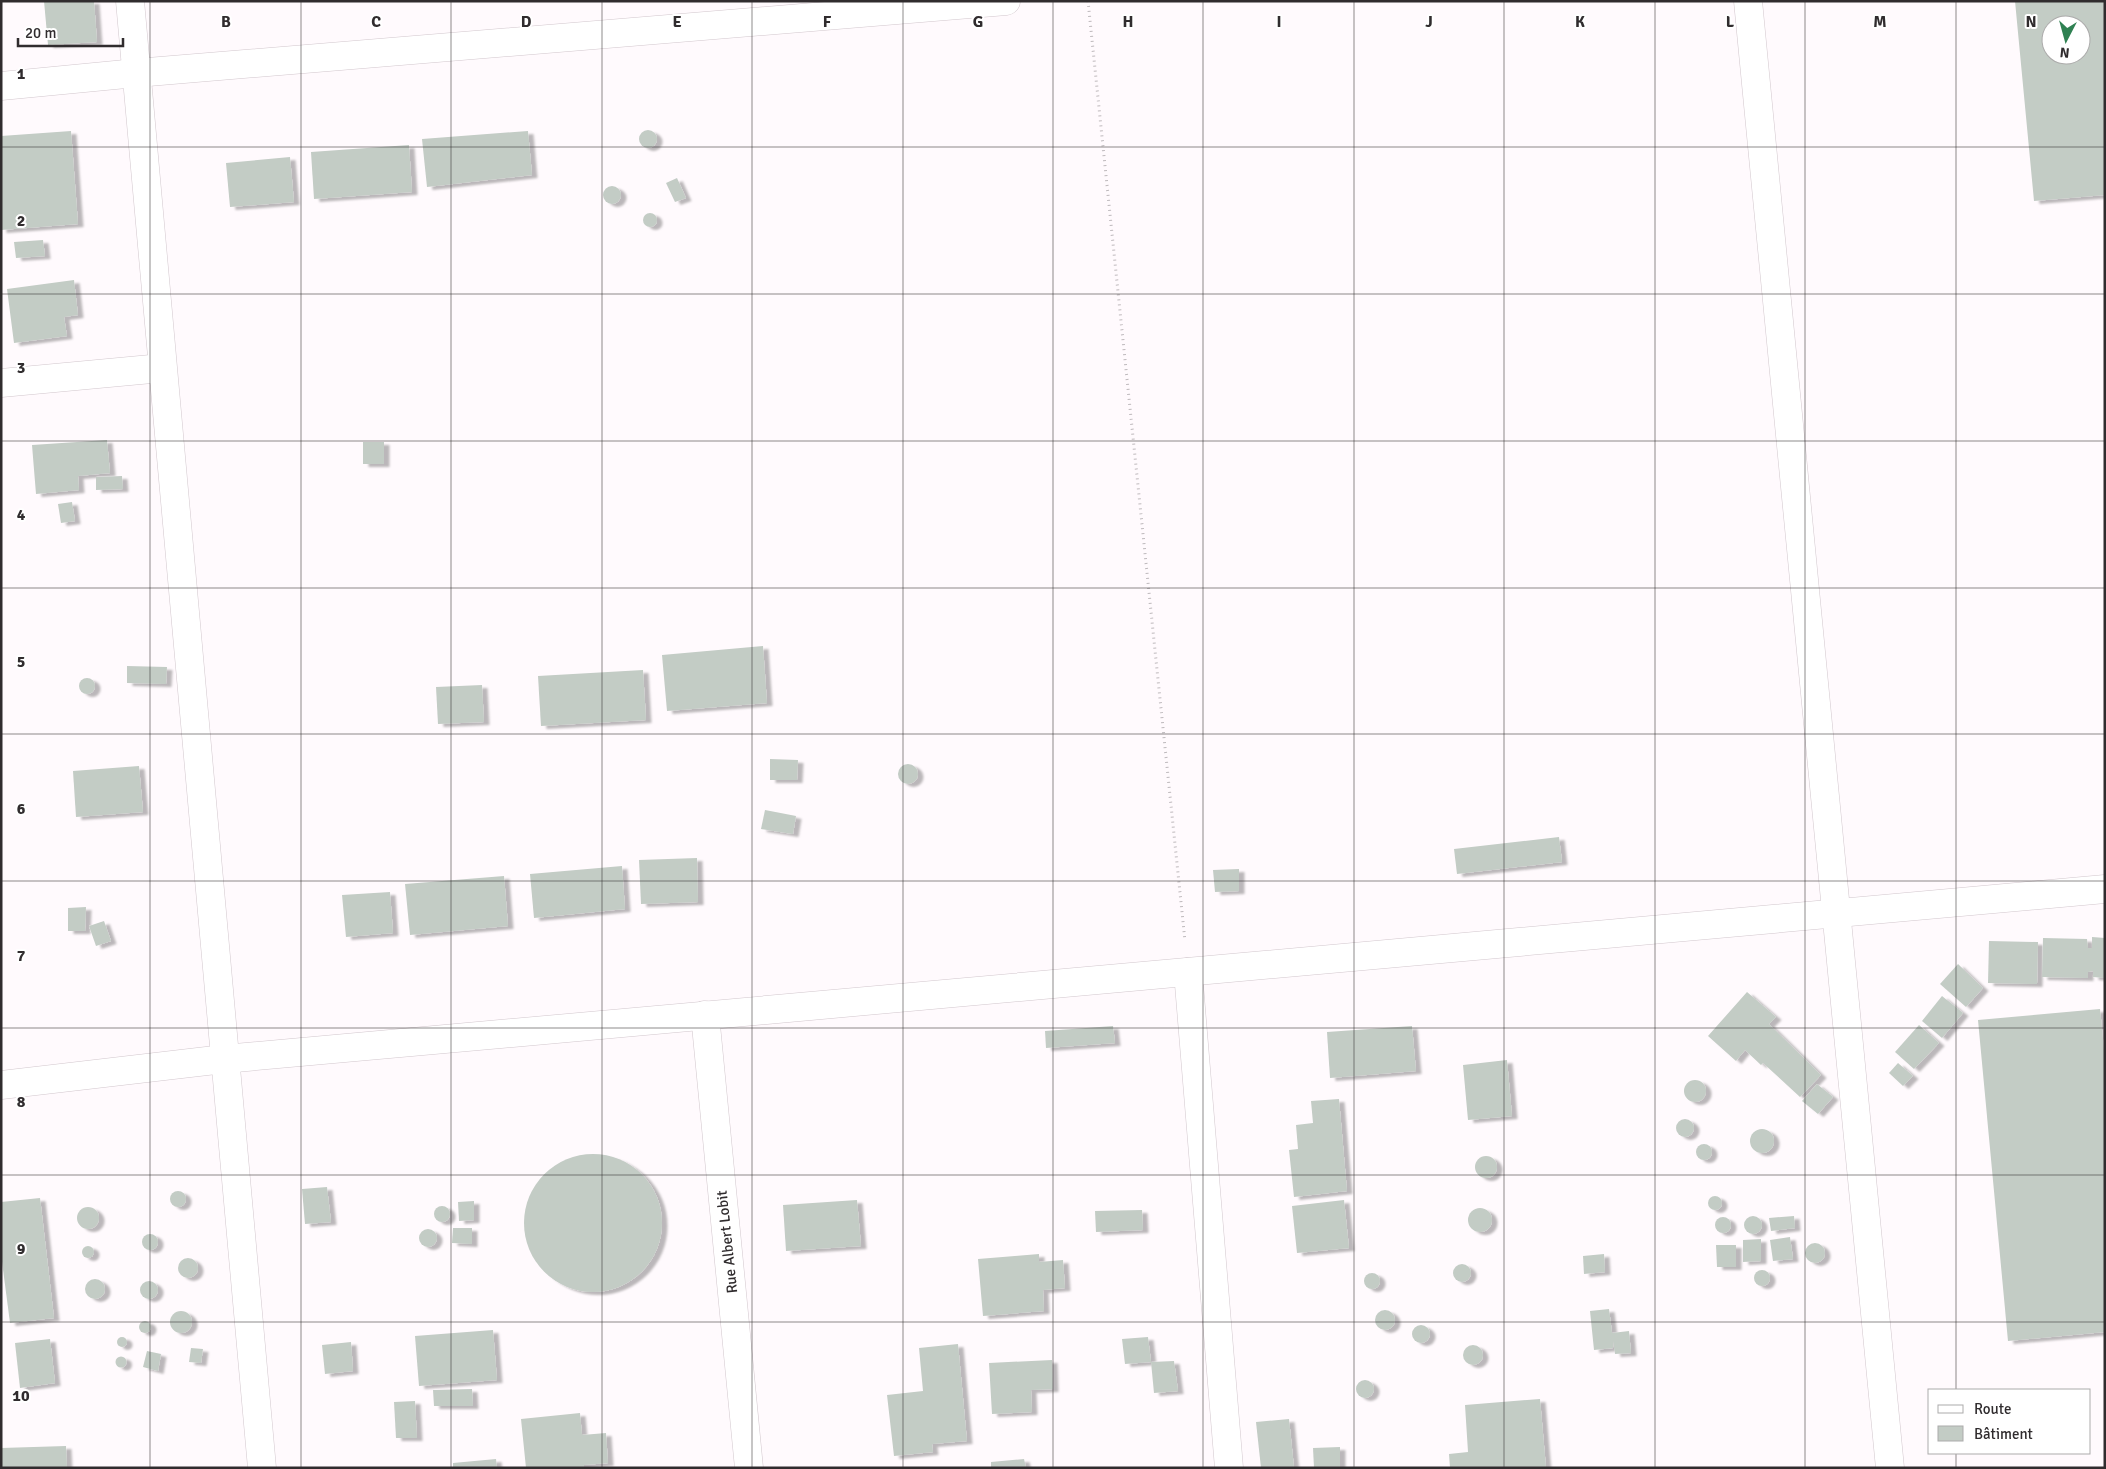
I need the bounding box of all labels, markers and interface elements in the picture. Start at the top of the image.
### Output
text: B [221,12,231,32]
text: C [371,12,381,32]
text: D [521,12,532,32]
text: E [672,12,682,32]
text: F [823,12,832,32]
text: G [973,12,983,32]
text: H [1123,12,1133,32]
text: I [1276,12,1282,32]
text: J [1425,12,1433,32]
text: K [1575,12,1585,32]
text: L [1726,12,1735,32]
text: M [1873,12,1887,32]
text: N [2025,12,2037,32]
scale bar [18,15,122,47]
north arrow [2041,15,2091,65]
text: 20 m [25,24,56,42]
text: N [2059,43,2070,61]
text: 1 [17,64,26,84]
text: 2 [17,211,25,231]
text: 3 [17,358,25,378]
text: 4 [17,505,26,525]
text: 5 [17,652,25,672]
text: 6 [17,799,26,819]
text: 7 [17,946,26,966]
text: 8 [17,1092,26,1112]
street label: Rue Albert Lobit [713,1190,741,1294]
text: 9 [17,1239,26,1259]
text: 10 [12,1386,30,1406]
legend [1928,1389,2091,1454]
text: Route [1974,1400,2011,1418]
text: Bâtiment [1974,1425,2033,1443]

